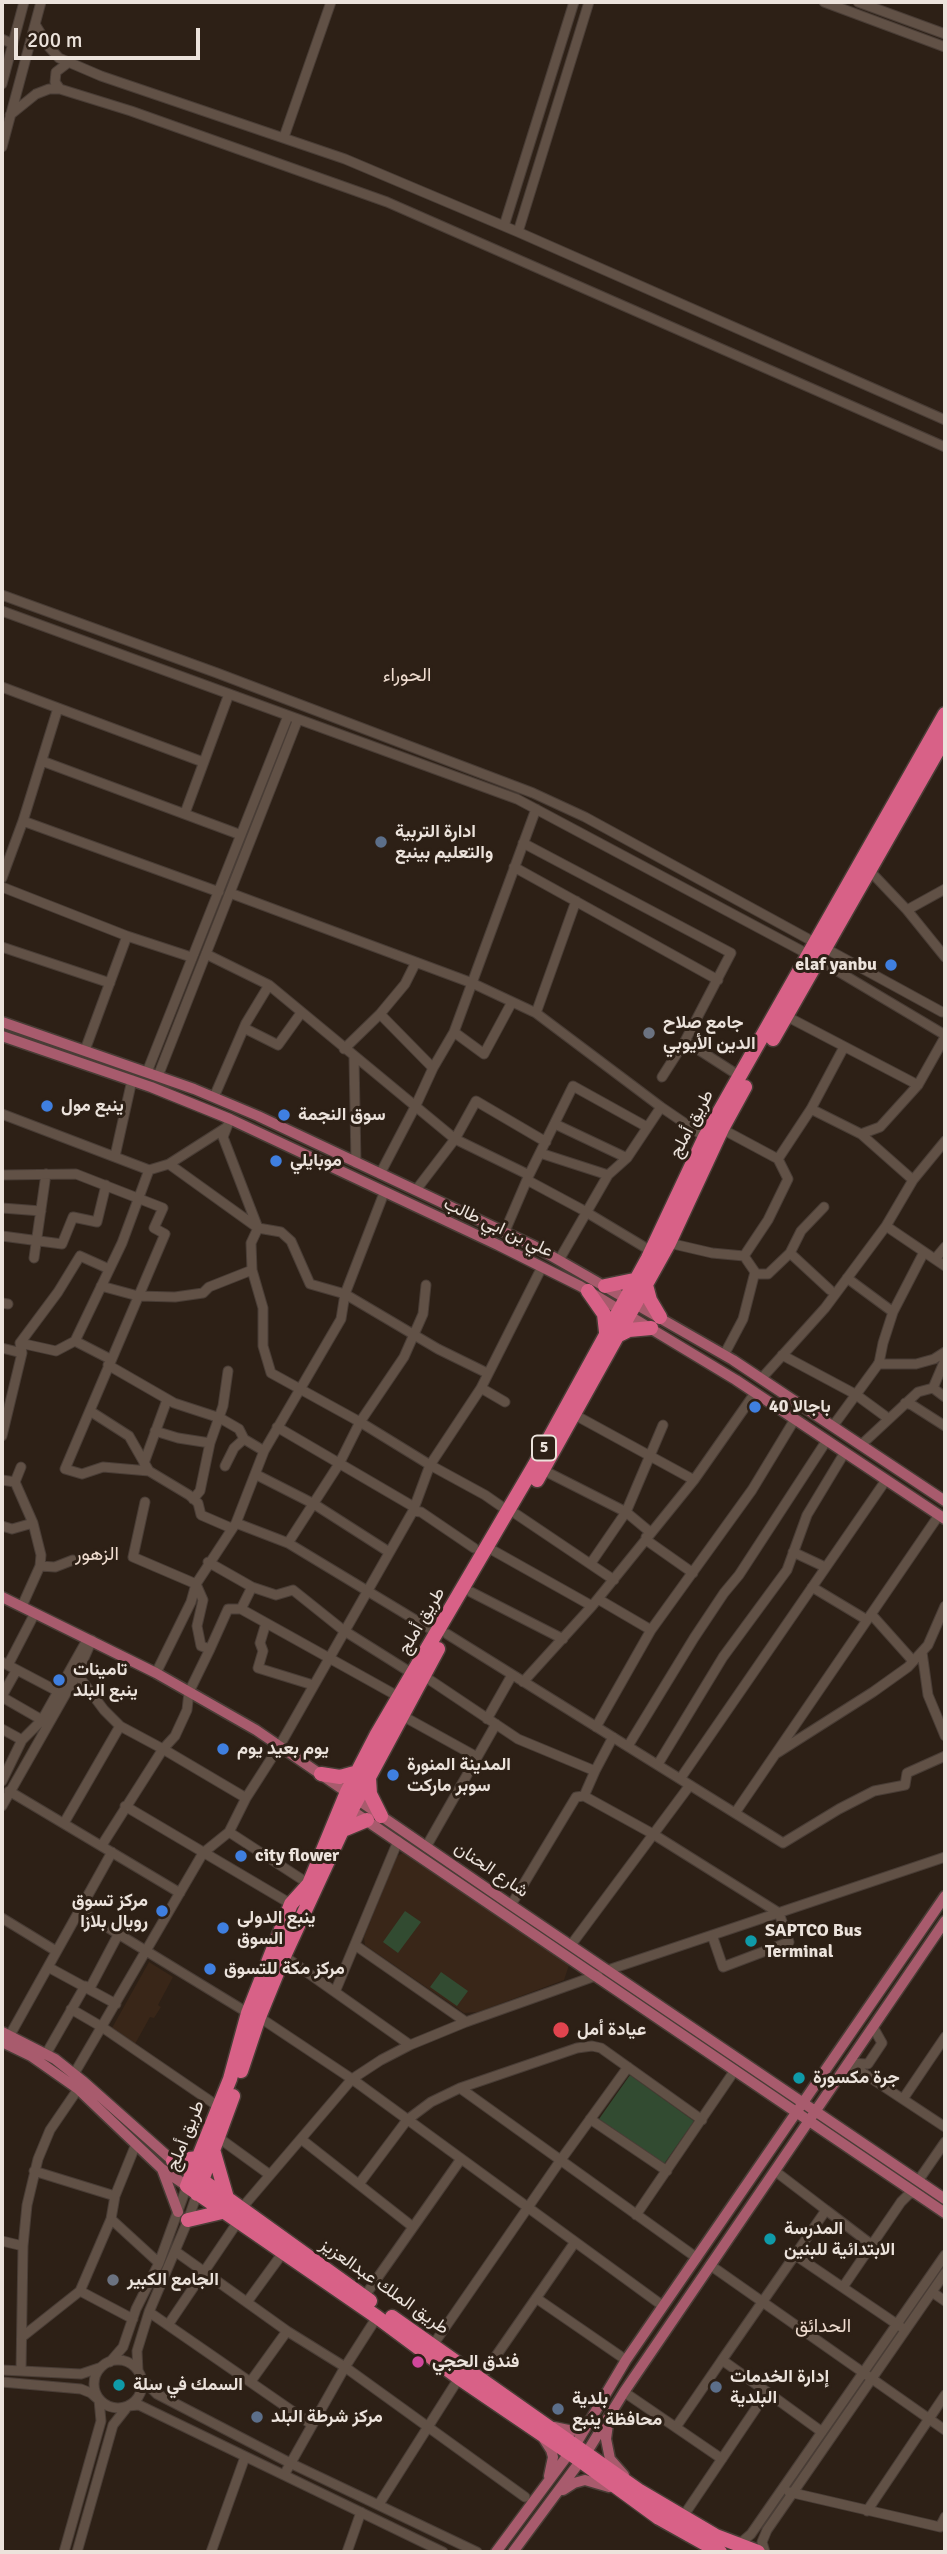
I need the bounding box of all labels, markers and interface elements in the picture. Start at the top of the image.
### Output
scale bar [18,14,203,58]
text: 200 m [27,27,82,53]
district label: الحوراء [383,665,431,687]
place label: ادارة التربية والتعليم بينبع [395,821,493,864]
marker: ادارة التربية والتعليم بينبع [373,834,389,850]
place label: elaf yanbu [795,954,877,976]
marker: elaf yanbu [883,957,899,973]
place label: جامع صلاح الدين الأيوبي [663,1012,756,1054]
marker: جامع صلاح الدين الأيوبي [641,1025,657,1041]
street label: طريق أملج [665,1086,719,1162]
place label: ينبع مول [61,1095,124,1117]
marker: ينبع مول [39,1098,55,1114]
place label: سوق النجمة [298,1104,386,1126]
marker: سوق النجمة [276,1107,292,1123]
place label: موبايلي [290,1150,342,1172]
marker: موبايلي [268,1153,284,1169]
street label: علي بن ابي طالب [440,1193,556,1263]
place label: باجالا 40 [769,1396,831,1418]
marker: باجالا 40 [747,1399,763,1415]
road number: 5 [532,1436,556,1460]
district label: الزهور [75,1544,119,1566]
street label: طريق أملج [394,1584,450,1658]
place label: تامينات ينبع البلد [73,1659,138,1702]
marker: تامينات ينبع البلد [51,1672,67,1688]
place label: يوم بعيد يوم [237,1738,329,1760]
marker: يوم بعيد يوم [215,1741,231,1757]
place label: المدينة المنورة سوبر ماركت [407,1754,511,1796]
marker: المدينة المنورة سوبر ماركت [385,1767,401,1783]
street label: شارع الحنان [450,1837,532,1903]
place label: city flower [255,1845,339,1867]
marker: city flower [233,1848,249,1864]
place label: مركز تسوق رويال بلازا [72,1890,148,1932]
marker: مركز تسوق رويال بلازا [154,1903,170,1919]
place label: ينبع الدولى السوق [237,1907,316,1950]
marker: ينبع الدولى السوق [215,1920,231,1936]
place label: SAPTCO Bus Terminal [765,1920,862,1962]
marker: SAPTCO Bus Terminal [743,1933,759,1949]
place label: مركز مكة للتسوق [224,1958,345,1980]
marker: مركز مكة للتسوق [202,1961,218,1977]
place label: عيادة أمل [577,2019,646,2041]
marker: عيادة أمل [551,2020,571,2040]
place label: جرة مكسورة [813,2067,900,2089]
marker: جرة مكسورة [791,2070,807,2086]
street label: طريق أملج [162,2098,210,2174]
place label: المدرسة الابتدائية للبنين [784,2218,895,2260]
marker: المدرسة الابتدائية للبنين [762,2231,778,2247]
street label: طريق الملك عبدالعزيز [315,2234,453,2340]
place label: الجامع الكبير [127,2269,219,2291]
marker: الجامع الكبير [105,2272,121,2288]
district label: الحدائق [795,2316,851,2338]
place label: فندق الحجي [432,2351,519,2373]
marker: فندق الحجي [410,2354,426,2370]
place label: إدارة الخدمات البلدية [730,2366,829,2408]
place label: السمك في سلة [133,2374,243,2396]
marker: السمك في سلة [111,2377,127,2393]
marker: إدارة الخدمات البلدية [708,2379,724,2395]
place label: بلدية محافظة ينبع [572,2388,662,2430]
marker: بلدية محافظة ينبع [550,2401,566,2417]
place label: مركز شرطة البلد [271,2406,383,2428]
marker: مركز شرطة البلد [249,2409,265,2425]

